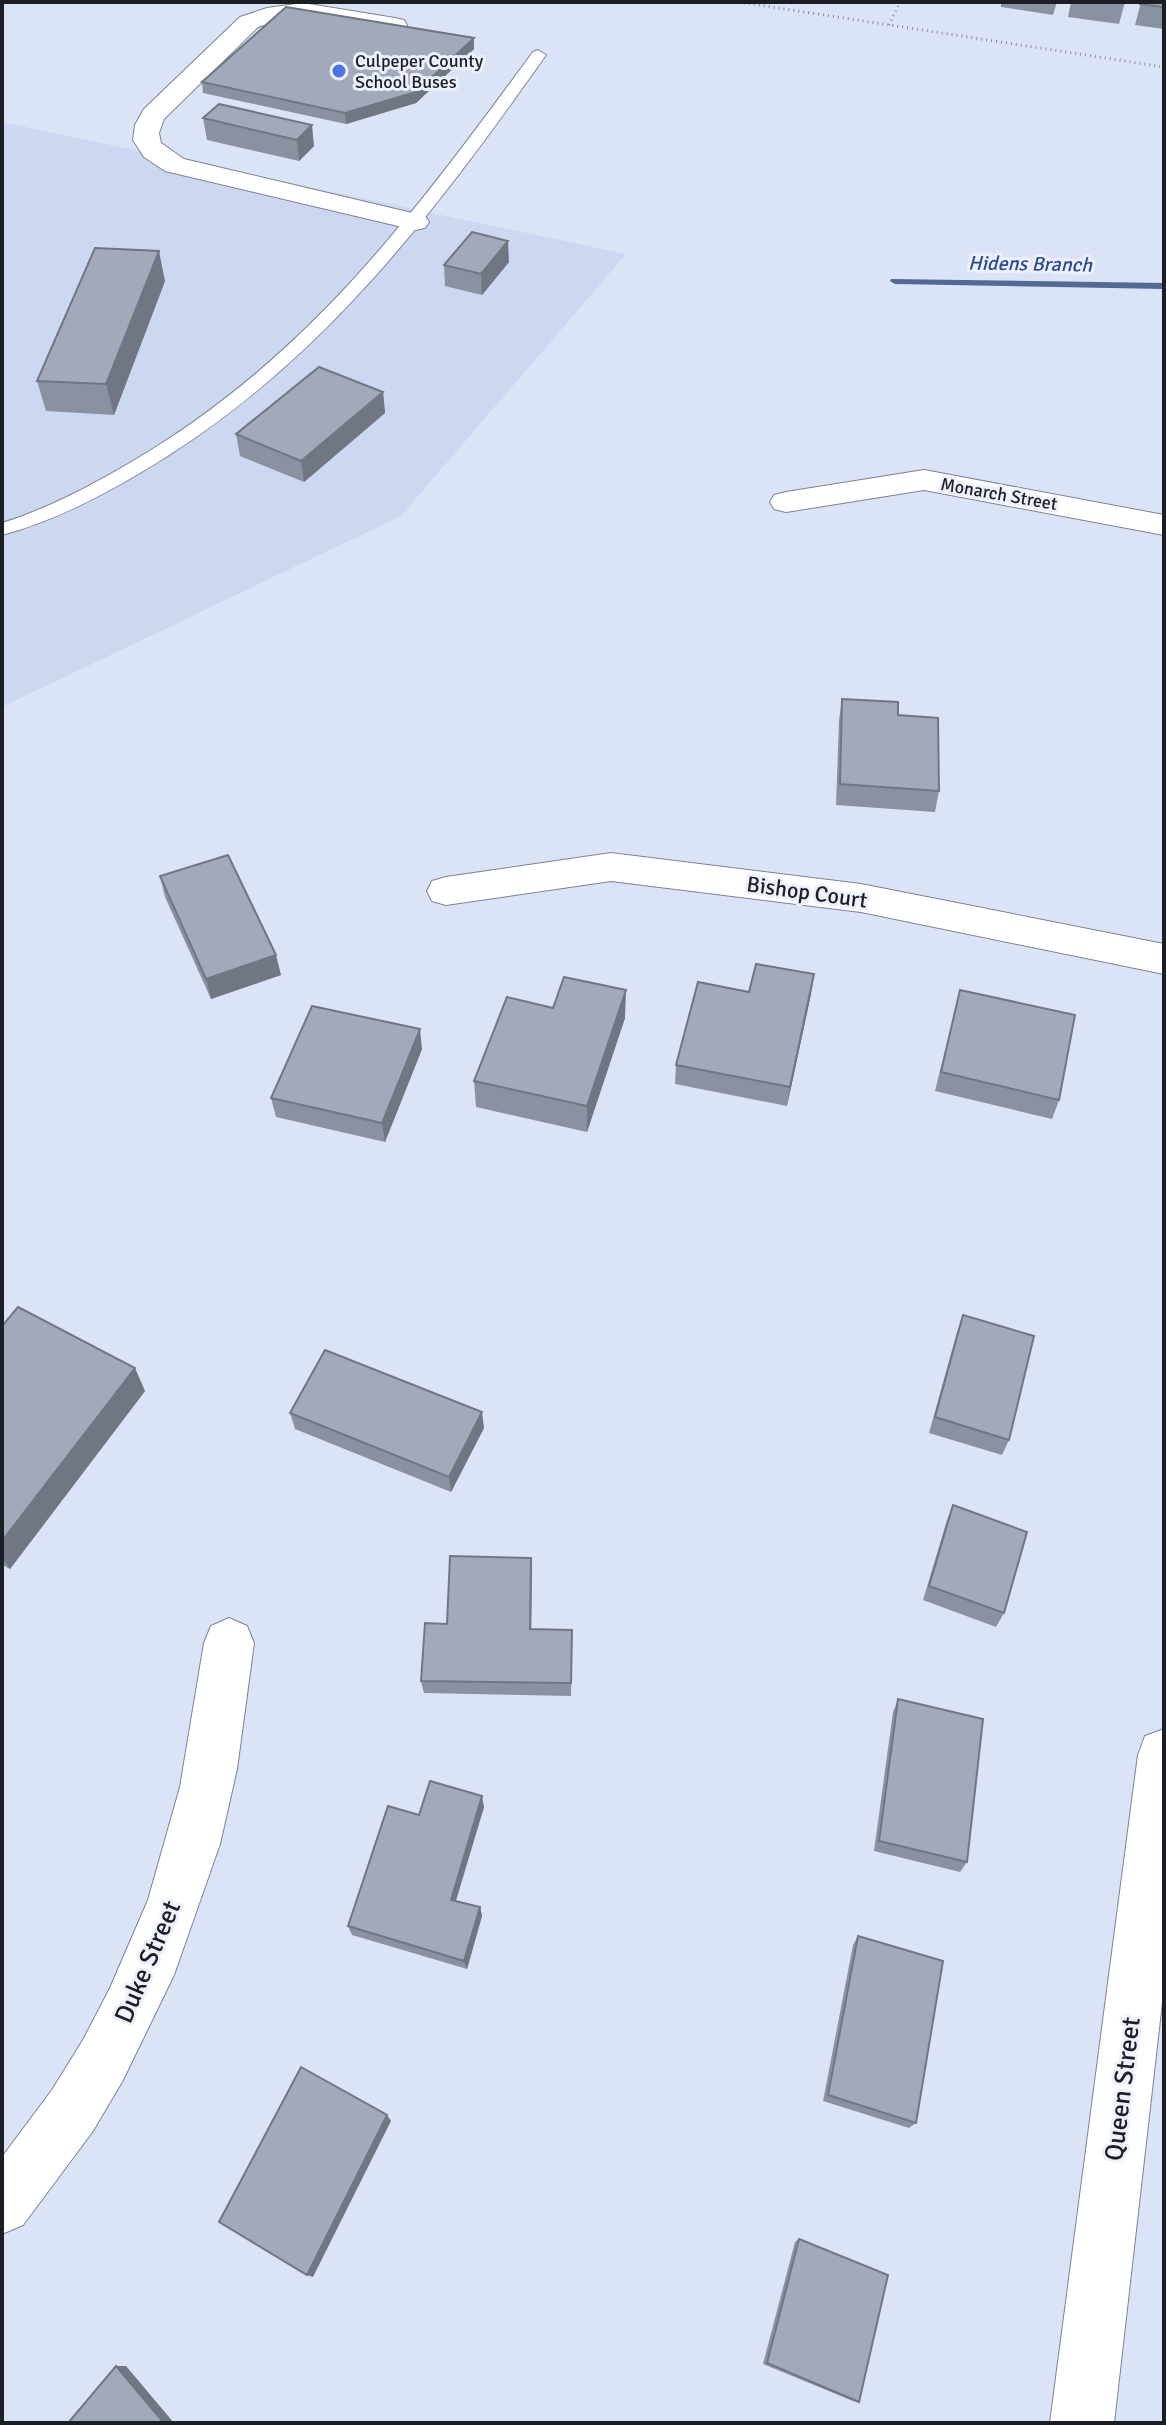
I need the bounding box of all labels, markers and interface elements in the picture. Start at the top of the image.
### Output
place label: Culpeper County School Buses [355,50,484,93]
marker: Culpeper County School Buses [330,62,348,80]
water label: Hidens Branch [968,250,1093,278]
street label: Monarch Street [939,473,1059,515]
street label: Bishop Court [745,870,869,914]
street label: Duke Street [108,1896,188,2028]
street label: Queen Street [1098,2015,1148,2163]

